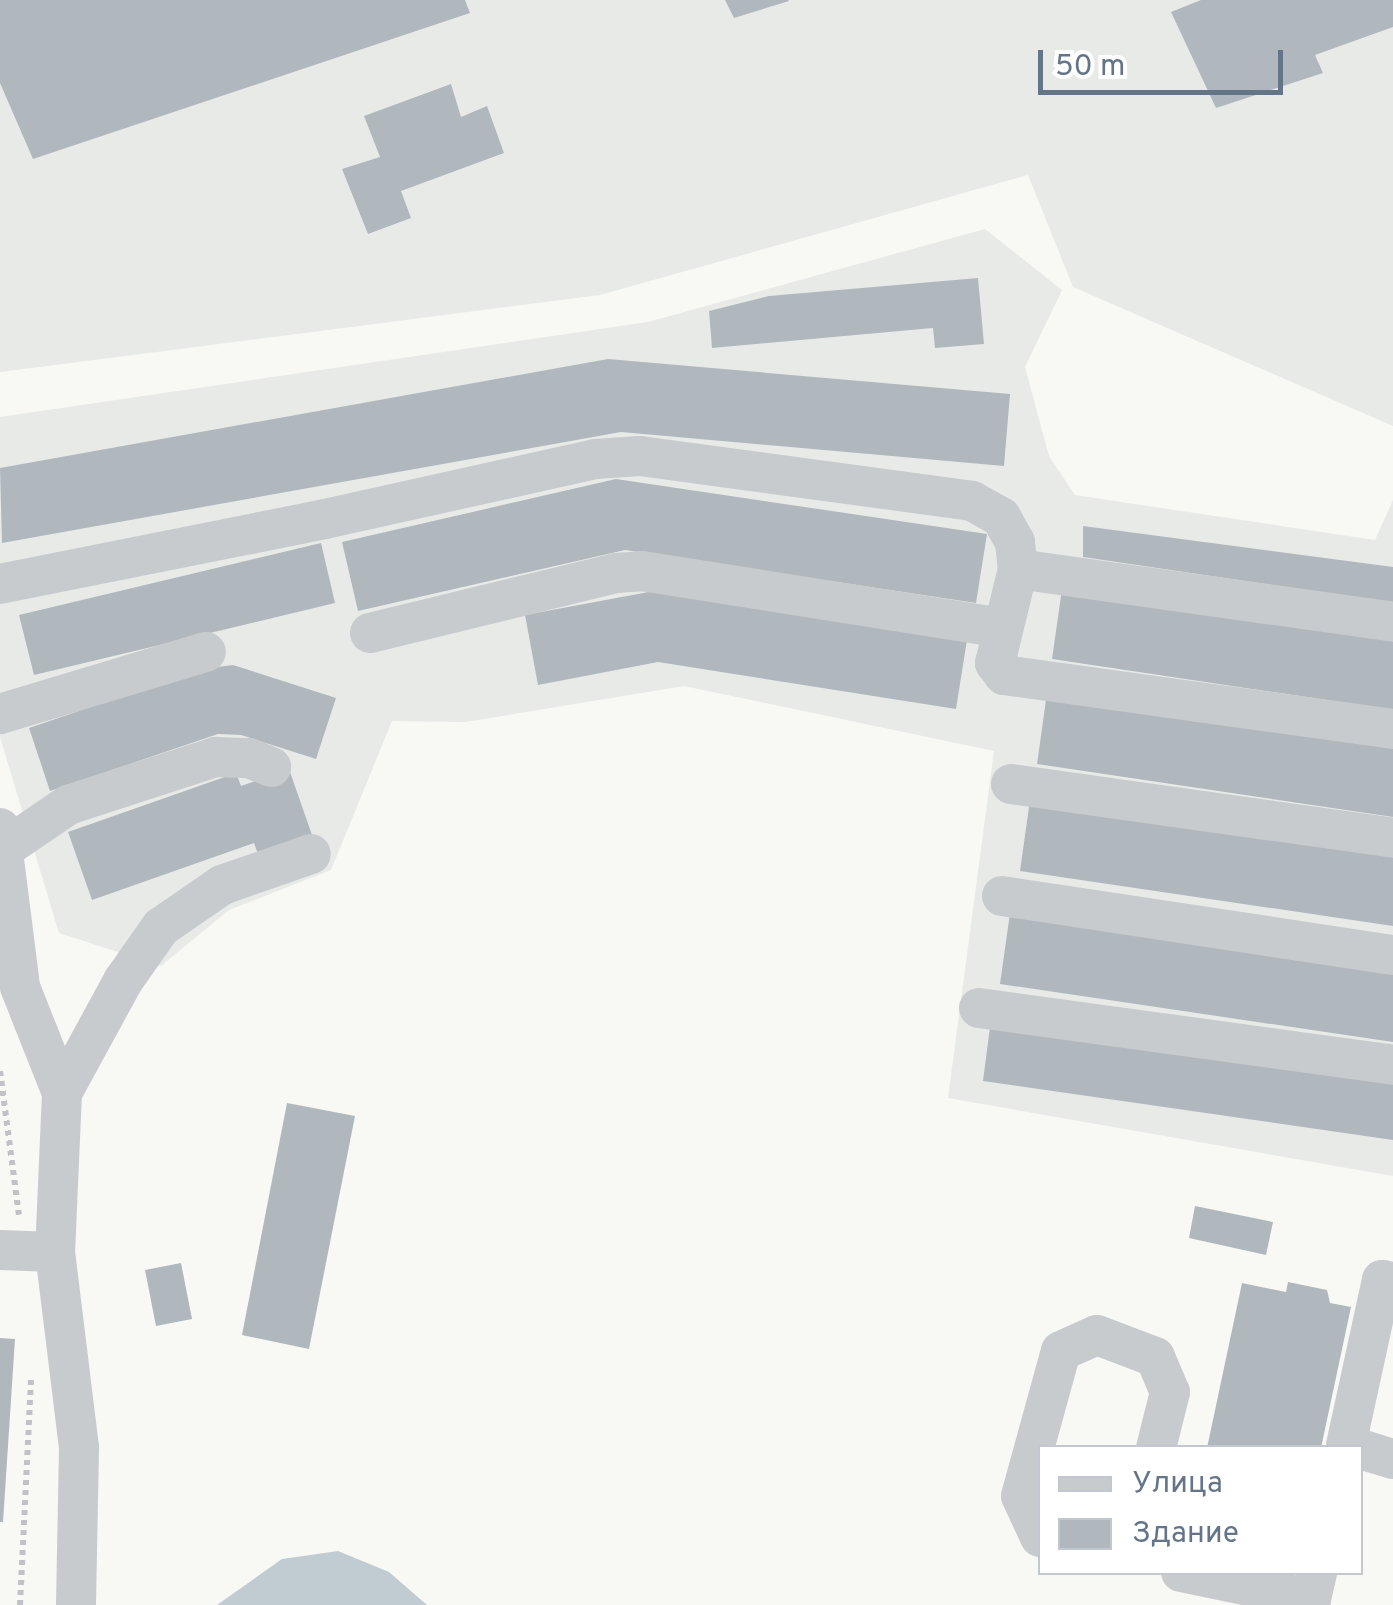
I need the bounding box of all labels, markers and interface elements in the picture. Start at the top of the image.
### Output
scale bar [1043,30,1288,92]
text: 50 m [1055,49,1125,86]
legend [1038,1445,1363,1575]
text: Улица [1132,1466,1223,1503]
text: Здание [1132,1516,1239,1553]

